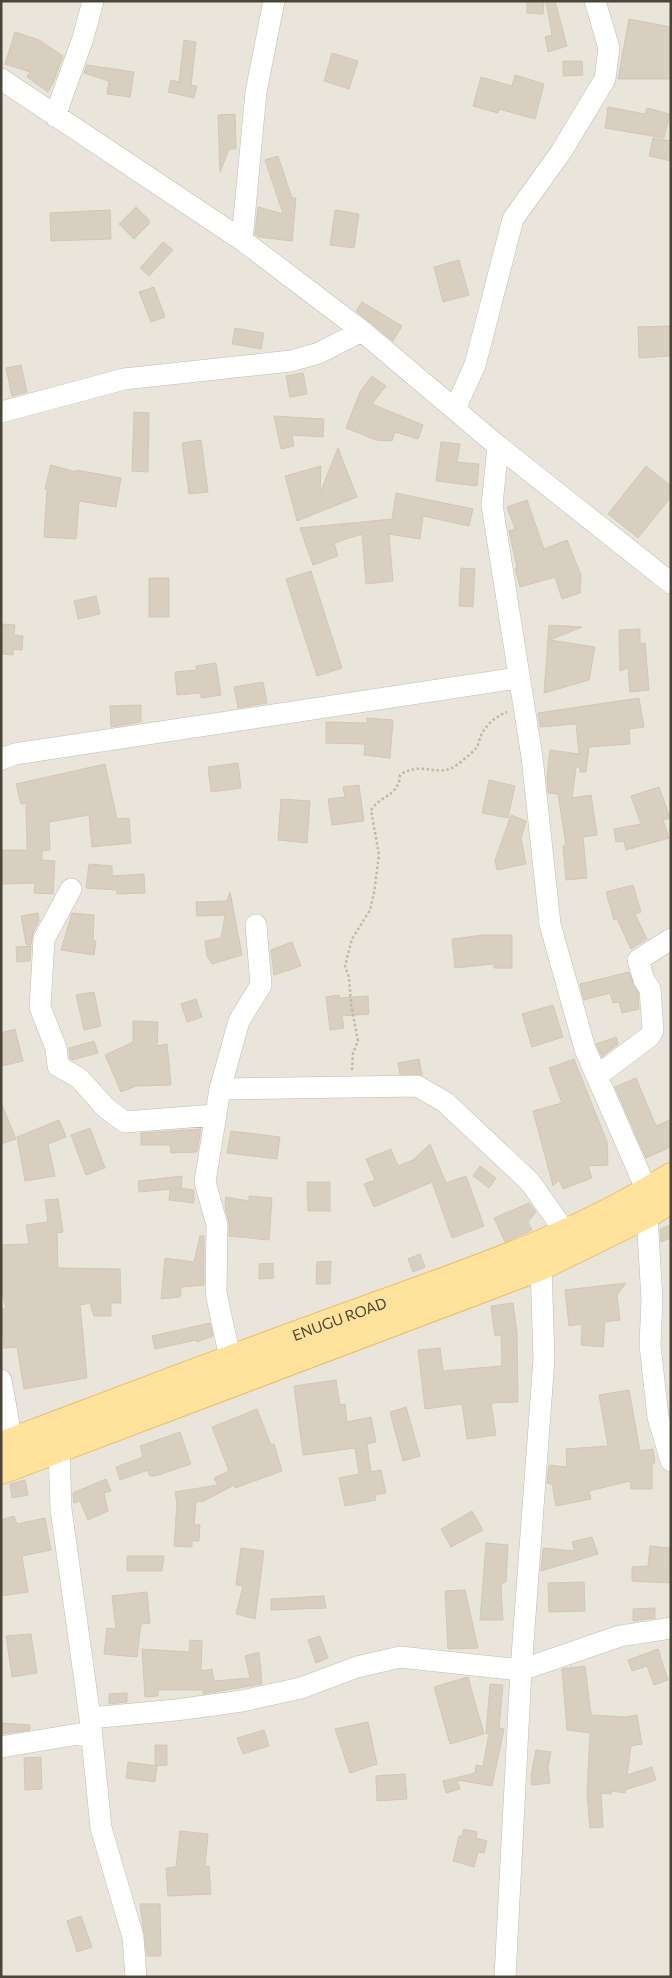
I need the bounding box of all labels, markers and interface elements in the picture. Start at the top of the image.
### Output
street label: ENUGU ROAD [290,1293,389,1344]

